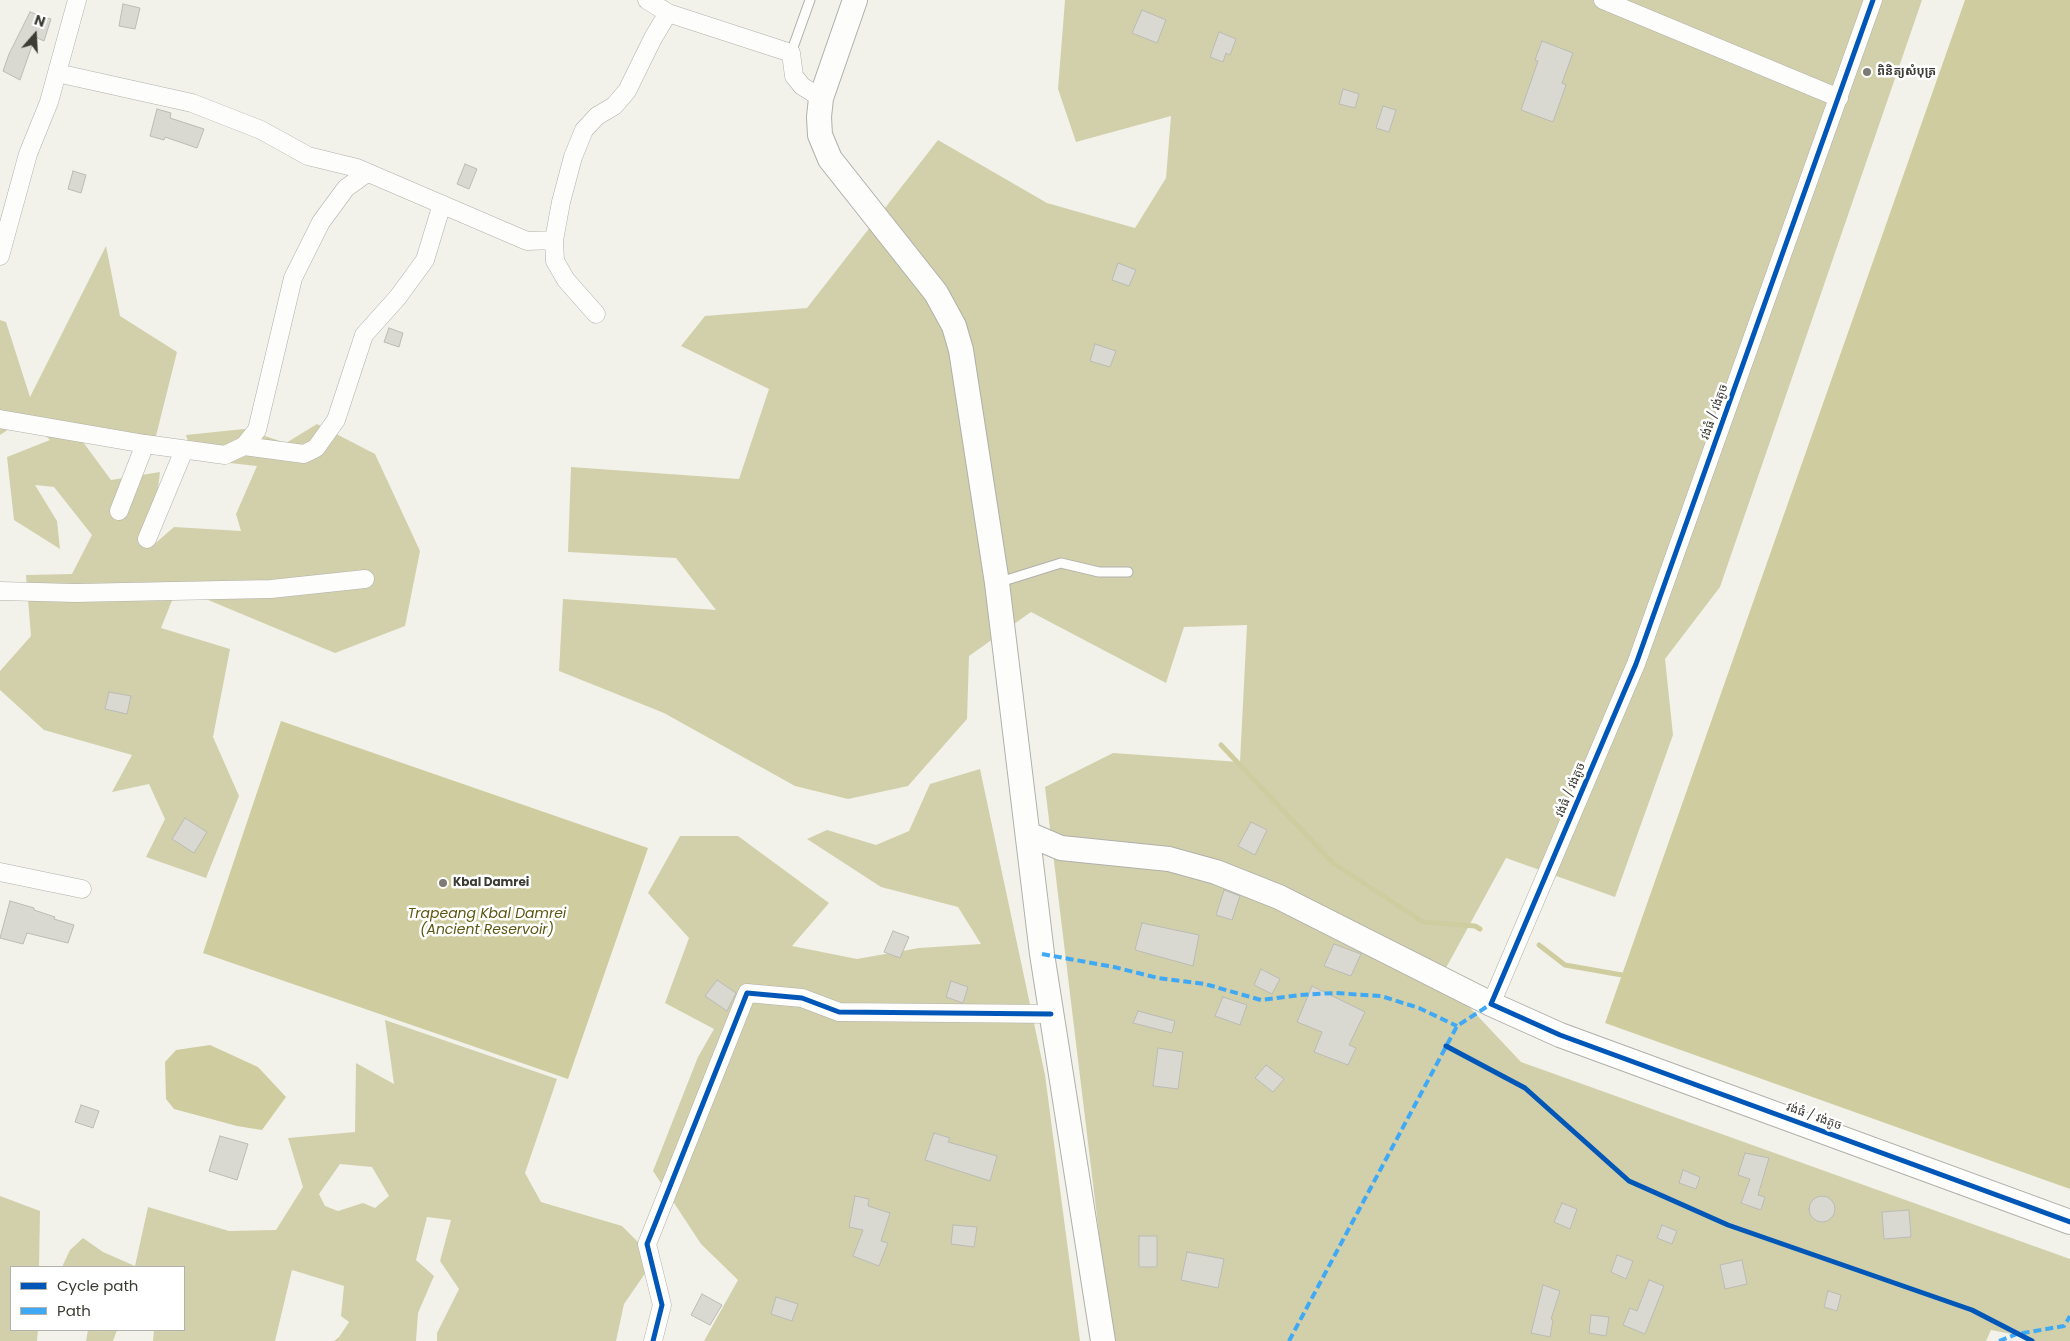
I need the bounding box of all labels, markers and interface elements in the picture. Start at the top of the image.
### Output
north arrow [10,10,60,60]
text: N [32,10,48,32]
place label: ពិនិត្យសំបុត្រ [1877,65,1936,79]
marker: ពិនិត្យសំបុត្រ [1861,66,1873,78]
street label: វង់ធំ / វង់តូច [1698,382,1732,442]
street label: វង់ធំ / វង់តូច [1553,761,1589,819]
place label: Kbal Damrei [453,876,529,890]
marker: Kbal Damrei [437,877,449,889]
water label: Trapeang Kbal Damrei (Ancient Reservoir) [408,906,566,939]
street label: វង់ធំ / វង់តូច [1784,1100,1844,1134]
legend [10,1266,185,1331]
text: Cycle path [57,1275,138,1296]
text: Path [57,1300,91,1321]

